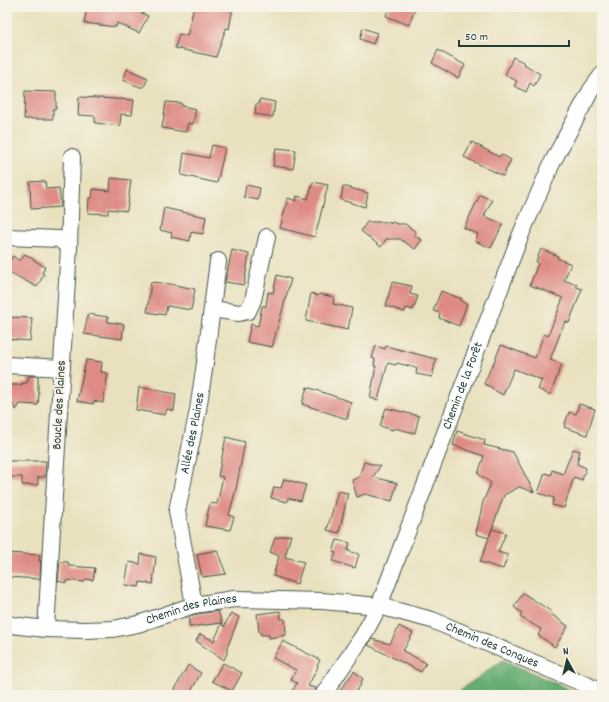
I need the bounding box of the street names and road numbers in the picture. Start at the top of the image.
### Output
street label: Chemin de la Forêt [438,339,488,432]
street label: Boucle des Plaines [48,360,72,450]
street label: Allée des Plaines [175,391,210,476]
street label: Chemin des Plaines [143,589,237,630]
street label: Chemin des Conques [442,617,542,673]

